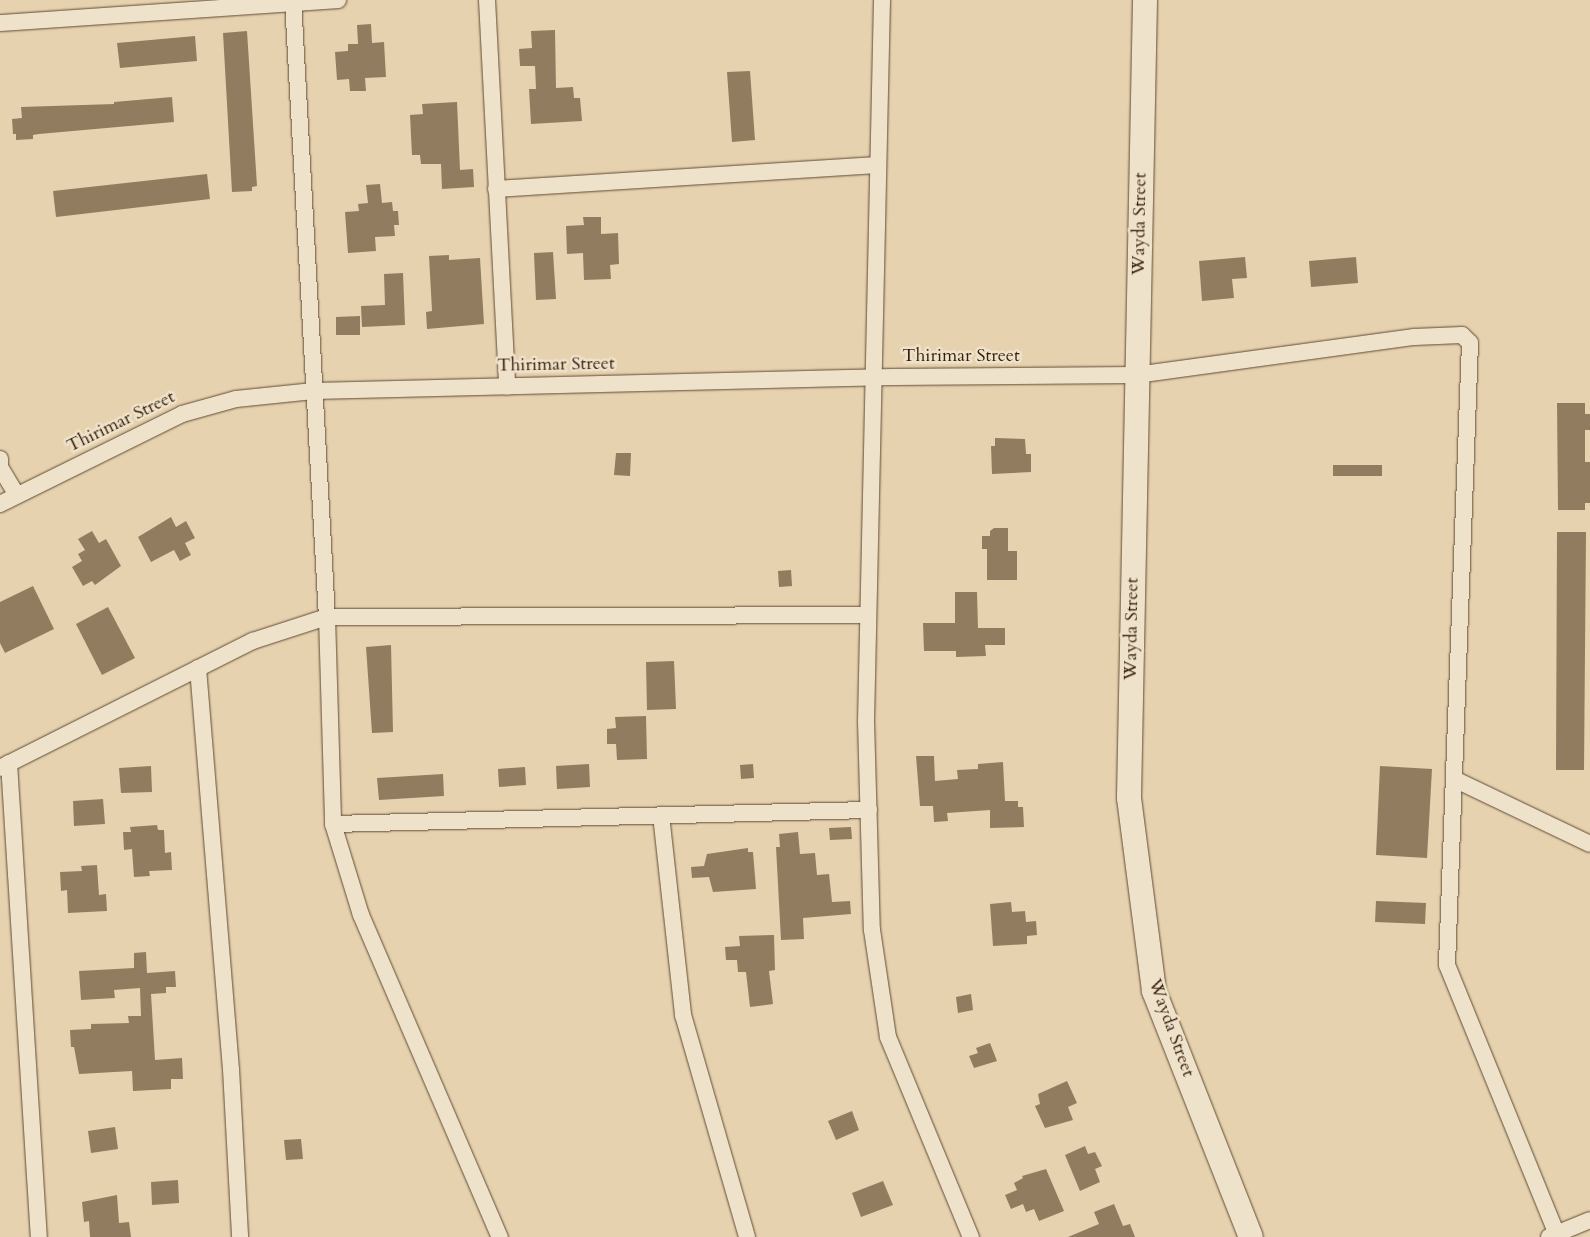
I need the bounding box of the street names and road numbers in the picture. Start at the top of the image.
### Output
street label: Wayda Street [1128,172,1152,276]
street label: Thirimar Street [902,345,1020,367]
street label: Thirimar Street [497,353,615,377]
street label: Thirimar Street [63,387,179,457]
street label: Wayda Street [1120,577,1144,681]
street label: Wayda Street [1143,976,1199,1080]

